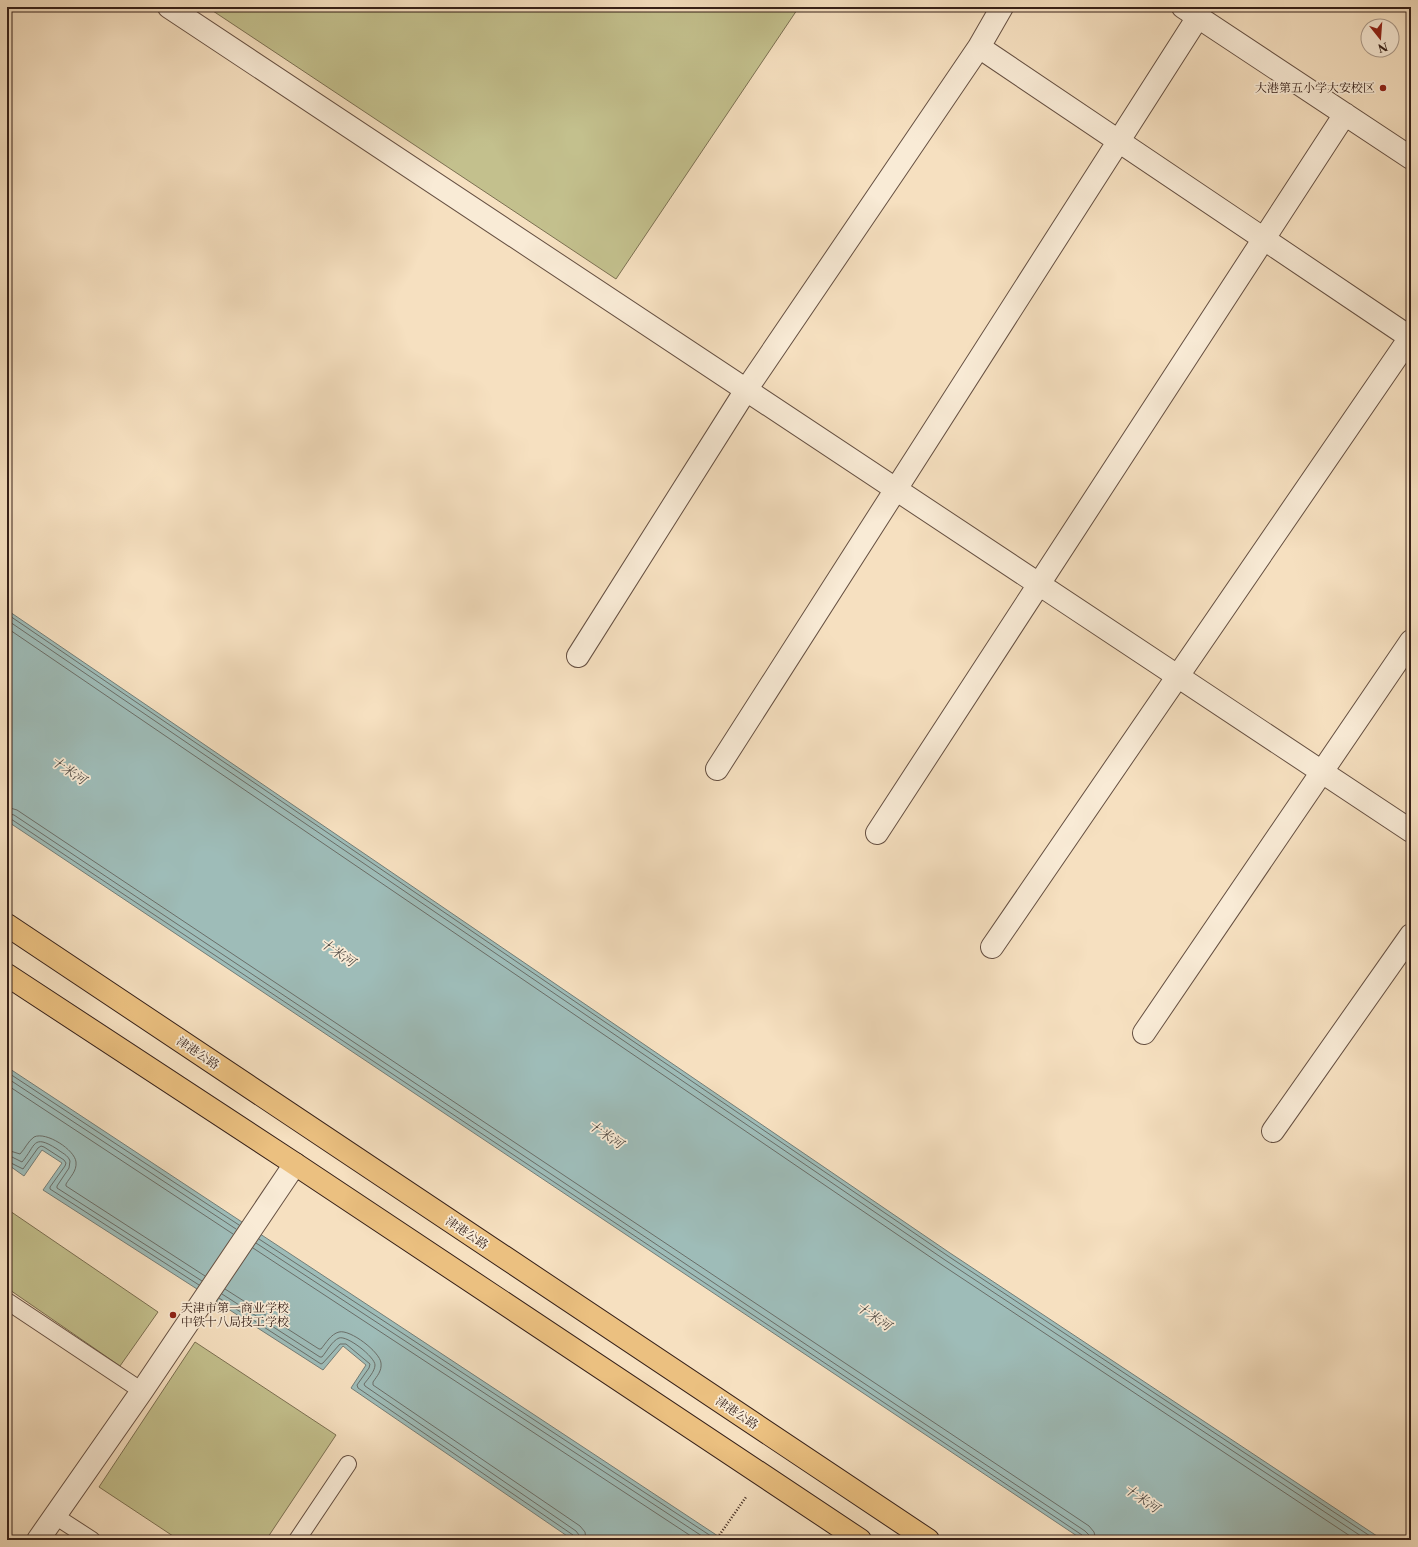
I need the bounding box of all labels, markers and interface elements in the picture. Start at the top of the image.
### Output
north arrow [1360,18,1400,58]
text: N [1376,39,1390,56]
place label: 大港第五小学大安校区 [1255,80,1375,95]
marker: 大港第五小学大安校区 [1378,83,1388,93]
water label: 十米河 [48,752,91,789]
water label: 十米河 [317,934,360,971]
street label: 津港公路 [174,1033,222,1072]
water label: 十米河 [585,1116,628,1153]
street label: 津港公路 [443,1213,491,1252]
water label: 十米河 [853,1298,896,1335]
place label: 天津市第一商业学校 中铁十八局技工学校 [181,1300,289,1329]
marker: 天津市第一商业学校 中铁十八局技工学校 [168,1310,178,1320]
street label: 津港公路 [713,1393,761,1432]
water label: 十米河 [1121,1480,1164,1517]

